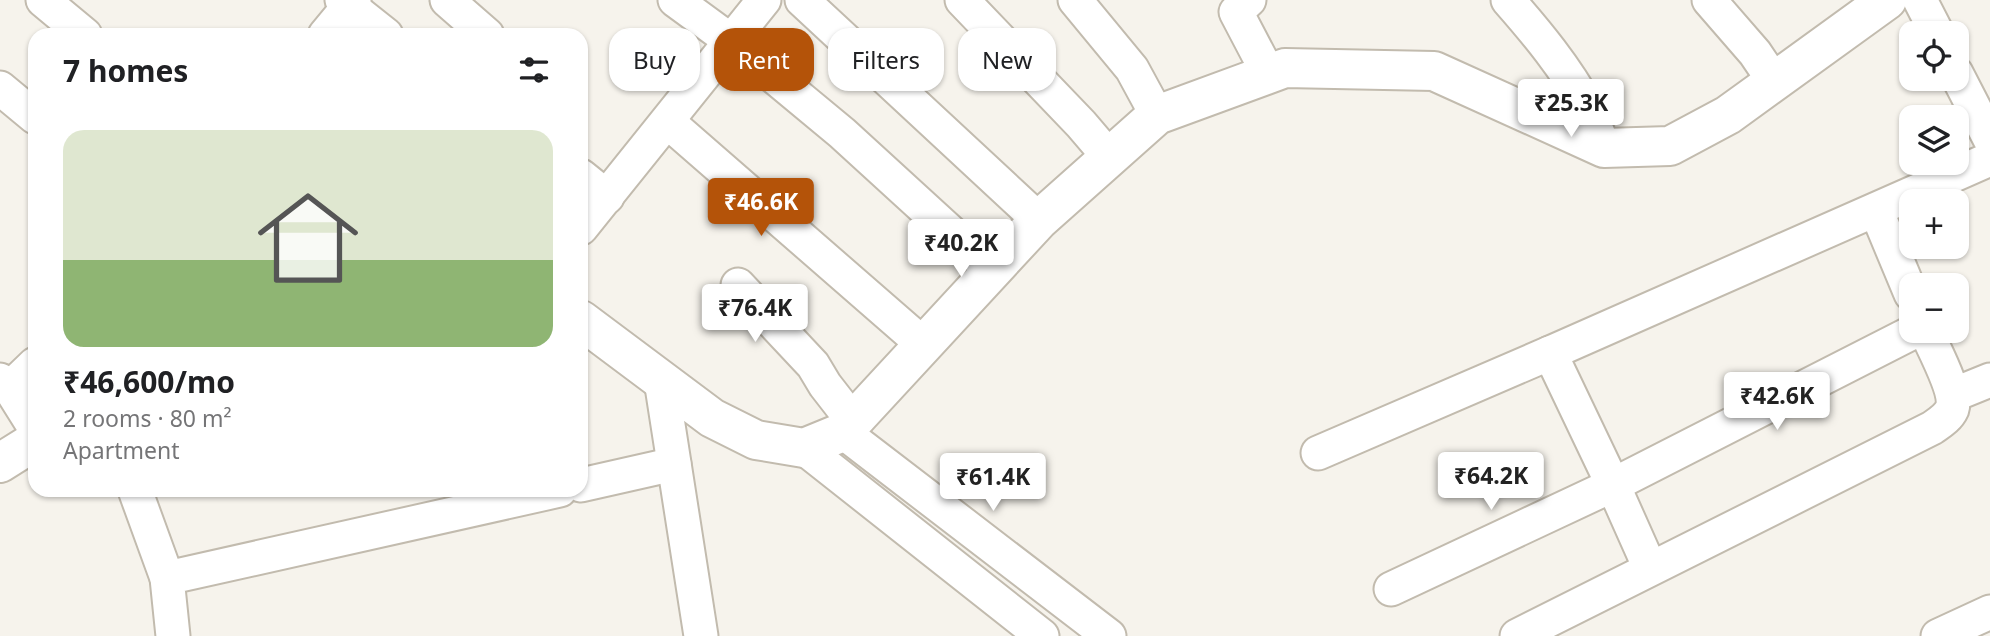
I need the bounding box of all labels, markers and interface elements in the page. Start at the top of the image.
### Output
map controls [1899,21,1969,343]
button: locate [1899,21,1969,91]
chip: Buy [609,28,700,91]
chip: Rent [714,28,814,91]
chip: Filters [828,28,944,91]
chip: New [958,28,1056,91]
text: 7 homes [63,50,188,91]
icon: filters [515,51,553,89]
pin: ₹25.3K [1514,80,1628,139]
text: ₹25.3K [1534,86,1608,118]
button: layers [1899,105,1969,175]
icon: home [245,175,371,301]
pin: ₹46.6K [704,178,818,238]
text: ₹46.6K [724,185,798,217]
button: + [1899,189,1969,259]
pin: ₹40.2K [904,219,1018,279]
text: ₹40.2K [924,226,998,258]
button: − [1899,273,1969,343]
pin: ₹76.4K [698,284,812,344]
text: ₹76.4K [718,291,792,323]
text: ₹46,600/mo [63,361,235,402]
pin: ₹42.6K [1720,372,1834,432]
text: ₹42.6K [1740,379,1814,411]
text: 2 rooms · 80 m² [63,402,232,434]
text: Apartment [63,434,180,466]
pin: ₹64.2K [1434,452,1548,512]
pin: ₹61.4K [936,454,1050,513]
text: ₹64.2K [1454,459,1528,491]
text: ₹61.4K [956,460,1030,492]

